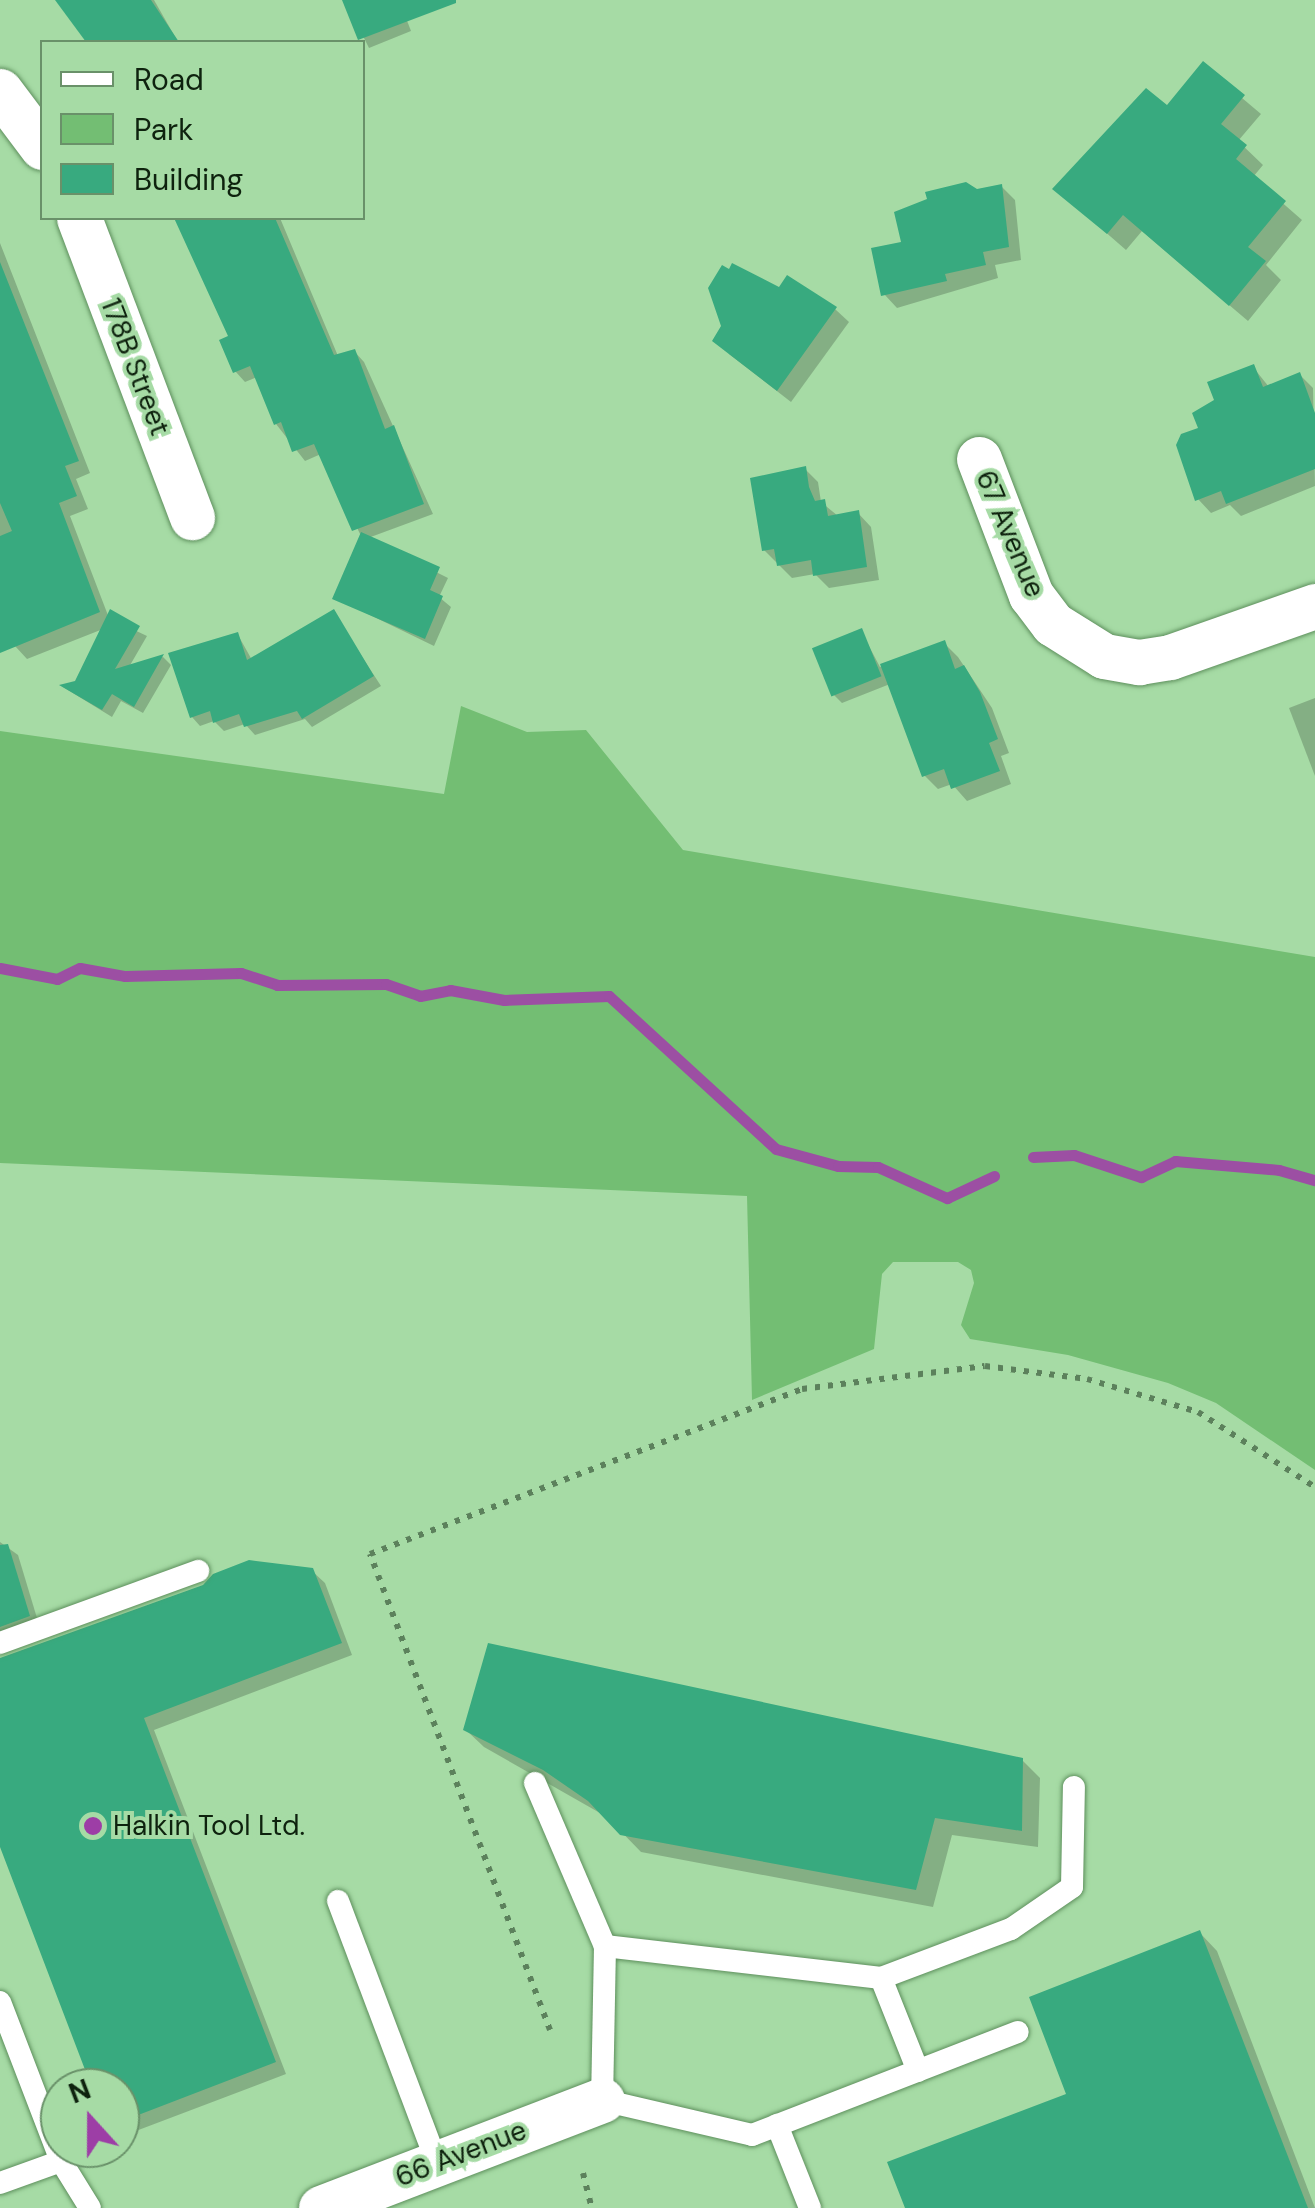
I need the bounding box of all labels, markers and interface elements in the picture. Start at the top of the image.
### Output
legend [40,40,365,220]
text: Road [134,60,204,99]
text: Park [134,110,193,149]
text: Building [134,160,243,199]
street label: 178B Street [94,294,176,440]
street label: 67 Avenue [968,466,1052,602]
place label: Halkin Tool Ltd. [113,1809,305,1843]
marker: Halkin Tool Ltd. [82,1815,104,1837]
north arrow [40,2068,140,2168]
text: N [64,2070,96,2112]
street label: 66 Avenue [391,2114,531,2194]

